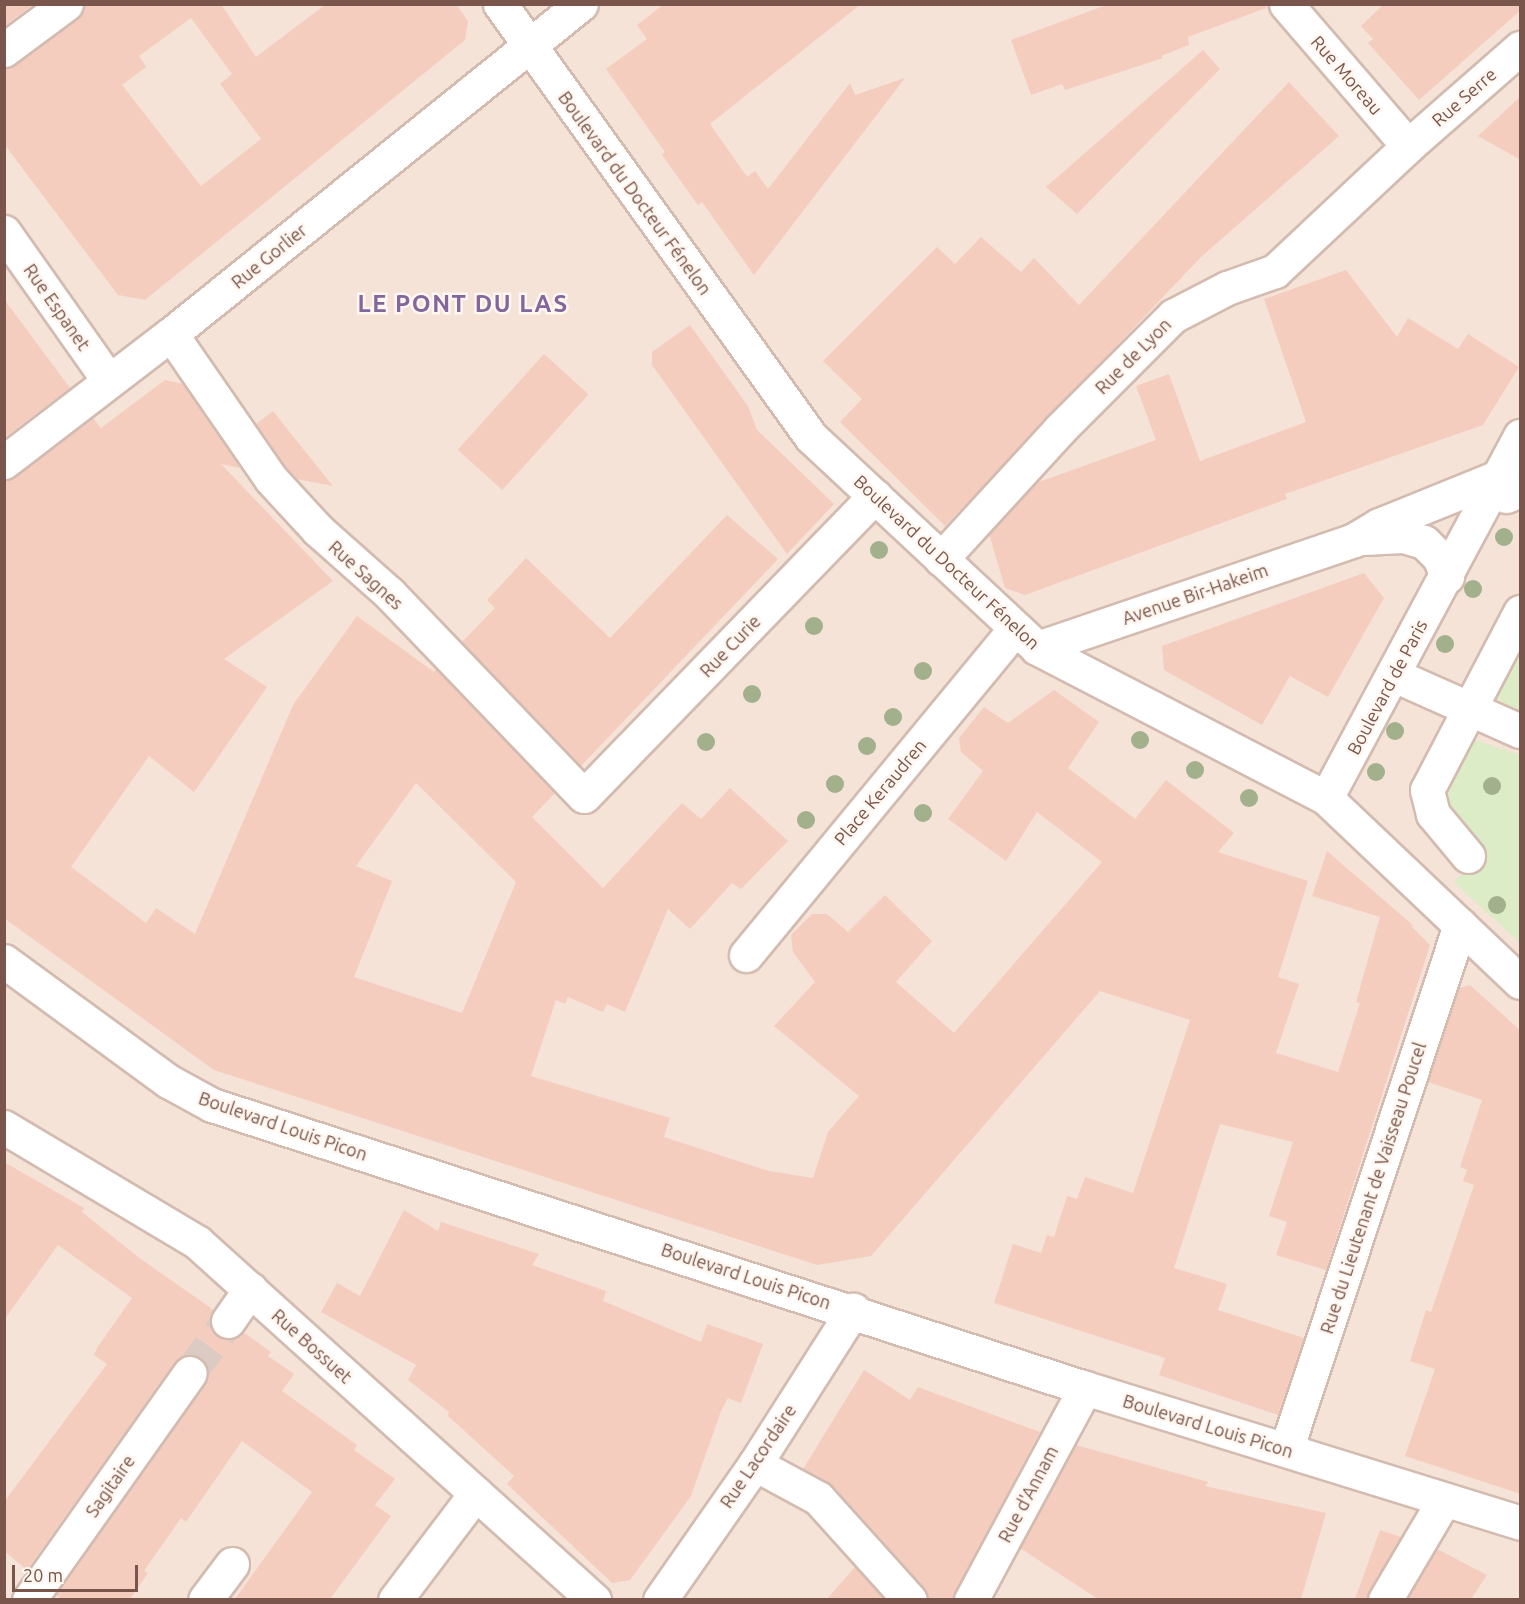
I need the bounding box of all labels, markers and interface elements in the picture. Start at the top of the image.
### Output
street label: Rue Moreau [1307,31,1387,119]
street label: Rue Serre [1427,63,1501,131]
street label: Boulevard du Docteur Fénelon [554,87,716,299]
street label: Rue Gorlier [227,219,311,293]
street label: Rue Espanet [19,260,95,354]
district label: LE PONT DU LAS [357,290,569,318]
street label: Rue de Lyon [1091,314,1175,398]
street label: Boulevard du Docteur Fénelon [850,470,1044,654]
street label: Rue Sagnes [324,536,408,614]
street label: Avenue Bir-Hakeim [1119,559,1271,629]
street label: Rue Curie [695,611,765,681]
street label: Boulevard de Paris [1342,616,1432,758]
street label: Place Keraudren [829,735,931,849]
street label: Rue du Lieutenant de Vaisseau Poucel [1316,1040,1430,1336]
street label: Boulevard Louis Picon [196,1087,370,1165]
street label: Boulevard Louis Picon [659,1238,833,1314]
street label: Rue Bossuet [267,1304,357,1388]
street label: Boulevard Louis Picon [1120,1390,1296,1462]
street label: Rue Lacordaire [715,1400,801,1512]
street label: Rue d'Annam [994,1442,1062,1546]
street label: Sagitaire [81,1451,139,1521]
scale bar [15,1553,141,1591]
text: 20 m [23,1565,63,1585]

